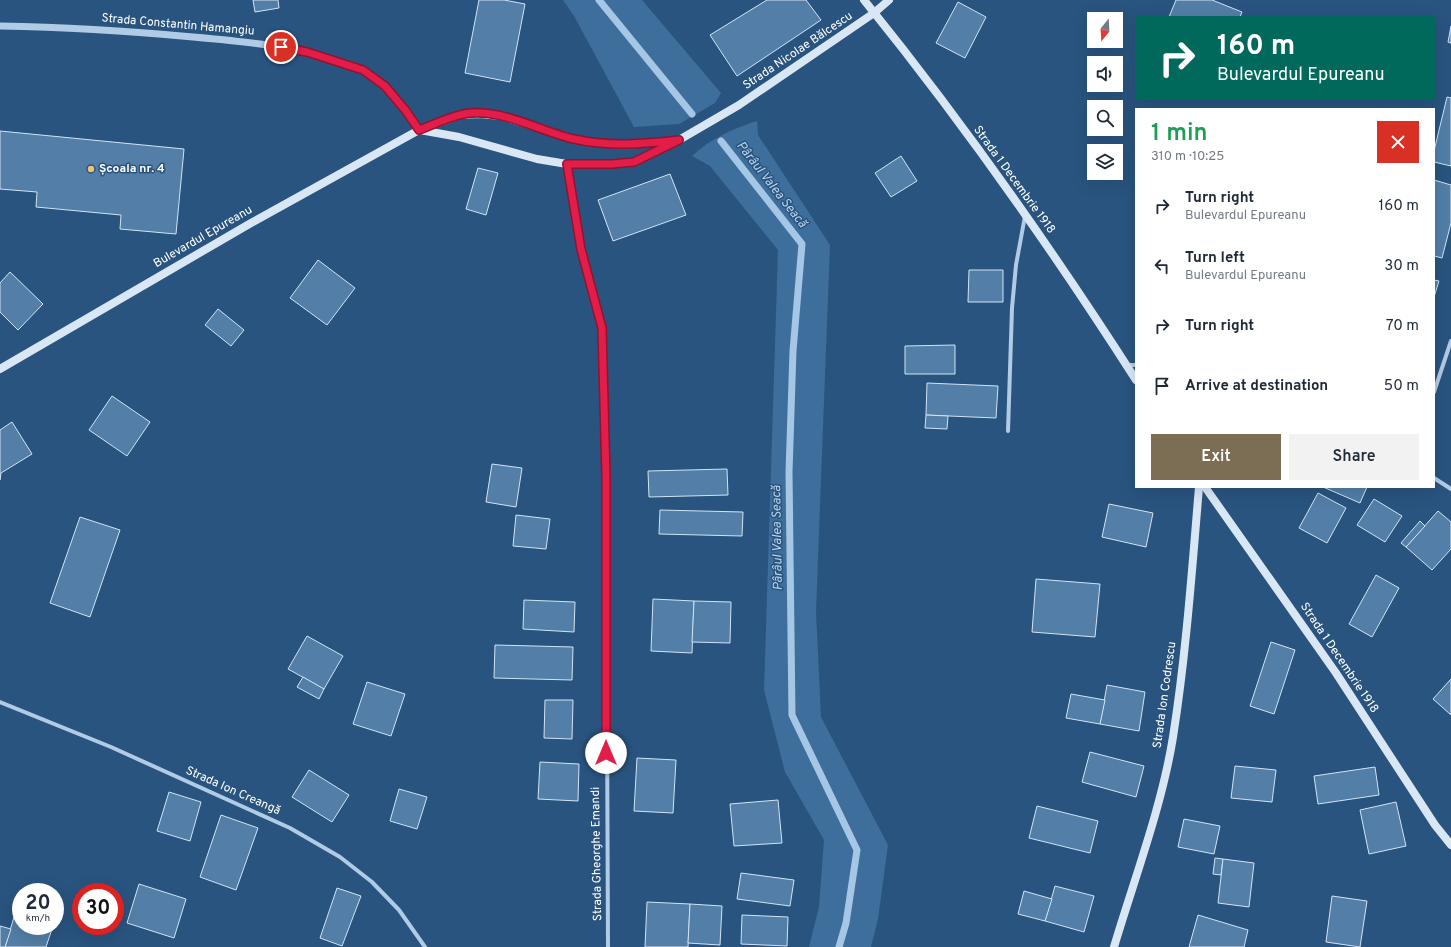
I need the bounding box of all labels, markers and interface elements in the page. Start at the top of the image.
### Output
street label: Strada Nicolae Bălcescu [740,8,856,94]
street label: Strada Constantin Hamangiu [101,10,255,40]
north arrow [1087,12,1123,48]
map controls [1087,12,1123,180]
text: 160 m [1217,29,1295,65]
pin [264,30,298,64]
icon: right [1151,32,1203,84]
icon: arrive [270,36,292,58]
button: sound [1087,56,1123,92]
text: Bulevardul Epureanu [1217,64,1385,87]
button: search [1087,100,1123,136]
text: 1 min [1151,119,1208,149]
button: close [1377,121,1419,163]
street label: Strada 1 Decembrie 1918 [969,123,1059,237]
water label: Pârâul Valea Seacă [732,139,811,232]
button: layers [1087,144,1123,180]
text: 310 m · 10:25 [1151,149,1224,165]
place label: Școala nr. 4 [99,161,165,177]
marker: Școala nr. 4 [86,164,96,174]
text: Turn right [1185,189,1254,208]
icon: right [1151,195,1173,217]
text: 160 m [1379,197,1419,216]
street label: Bulevardul Epureanu [151,202,255,272]
text: Bulevardul Epureanu [1185,208,1306,224]
text: Turn left [1185,249,1245,268]
icon: left [1151,255,1173,277]
text: 30 m [1384,257,1419,276]
text: Bulevardul Epureanu [1185,268,1306,284]
icon: right [1151,315,1173,337]
text: Turn right [1185,317,1254,336]
text: 70 m [1386,317,1419,336]
icon: arrive [1151,375,1173,397]
text: Arrive at destination [1185,377,1328,396]
text: 50 m [1384,377,1419,396]
button: Exit [1151,434,1281,480]
button: Share [1289,434,1419,480]
water label: Pârâul Valea Seacă [769,484,787,591]
street label: Strada 1 Decembrie 1918 [1296,600,1382,716]
street label: Strada Ion Codrescu [1150,640,1180,750]
position arrow [585,732,627,774]
street label: Strada Ion Creangă [183,763,283,819]
street label: Strada Gheorghe Emandi [588,787,606,921]
speed limit sign: 30 [72,883,124,935]
text: 20 [25,891,51,917]
text: km/h [26,912,50,925]

